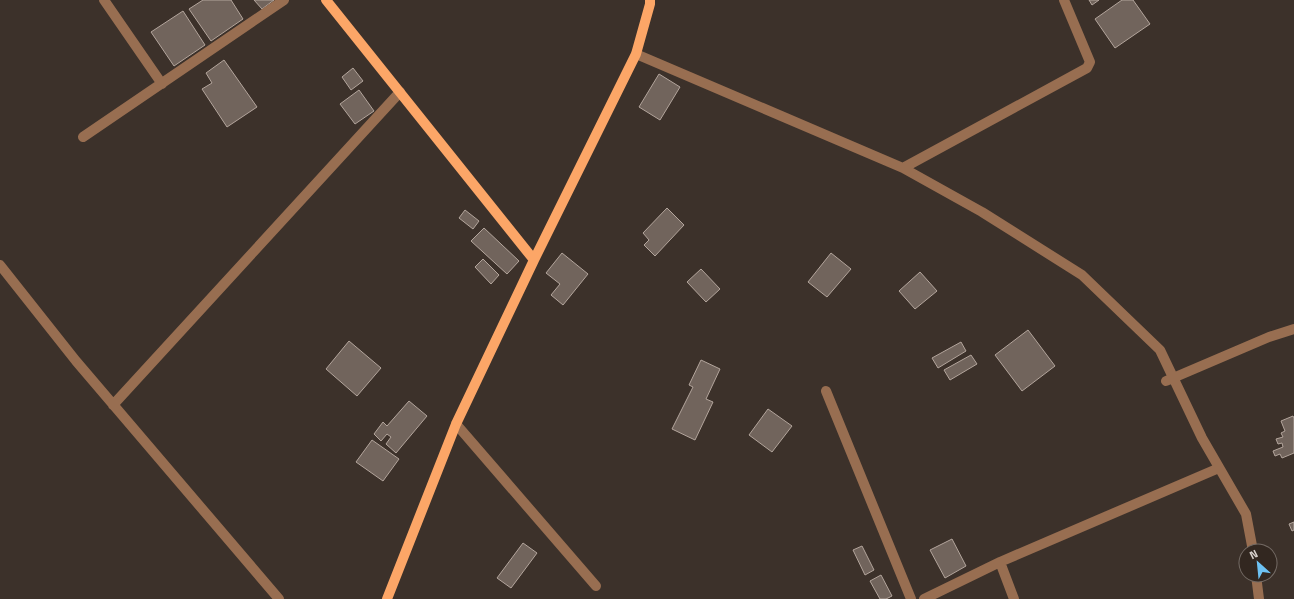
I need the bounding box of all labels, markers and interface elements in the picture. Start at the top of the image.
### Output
north arrow [1238,543,1278,583]
text: N [1246,545,1260,563]

